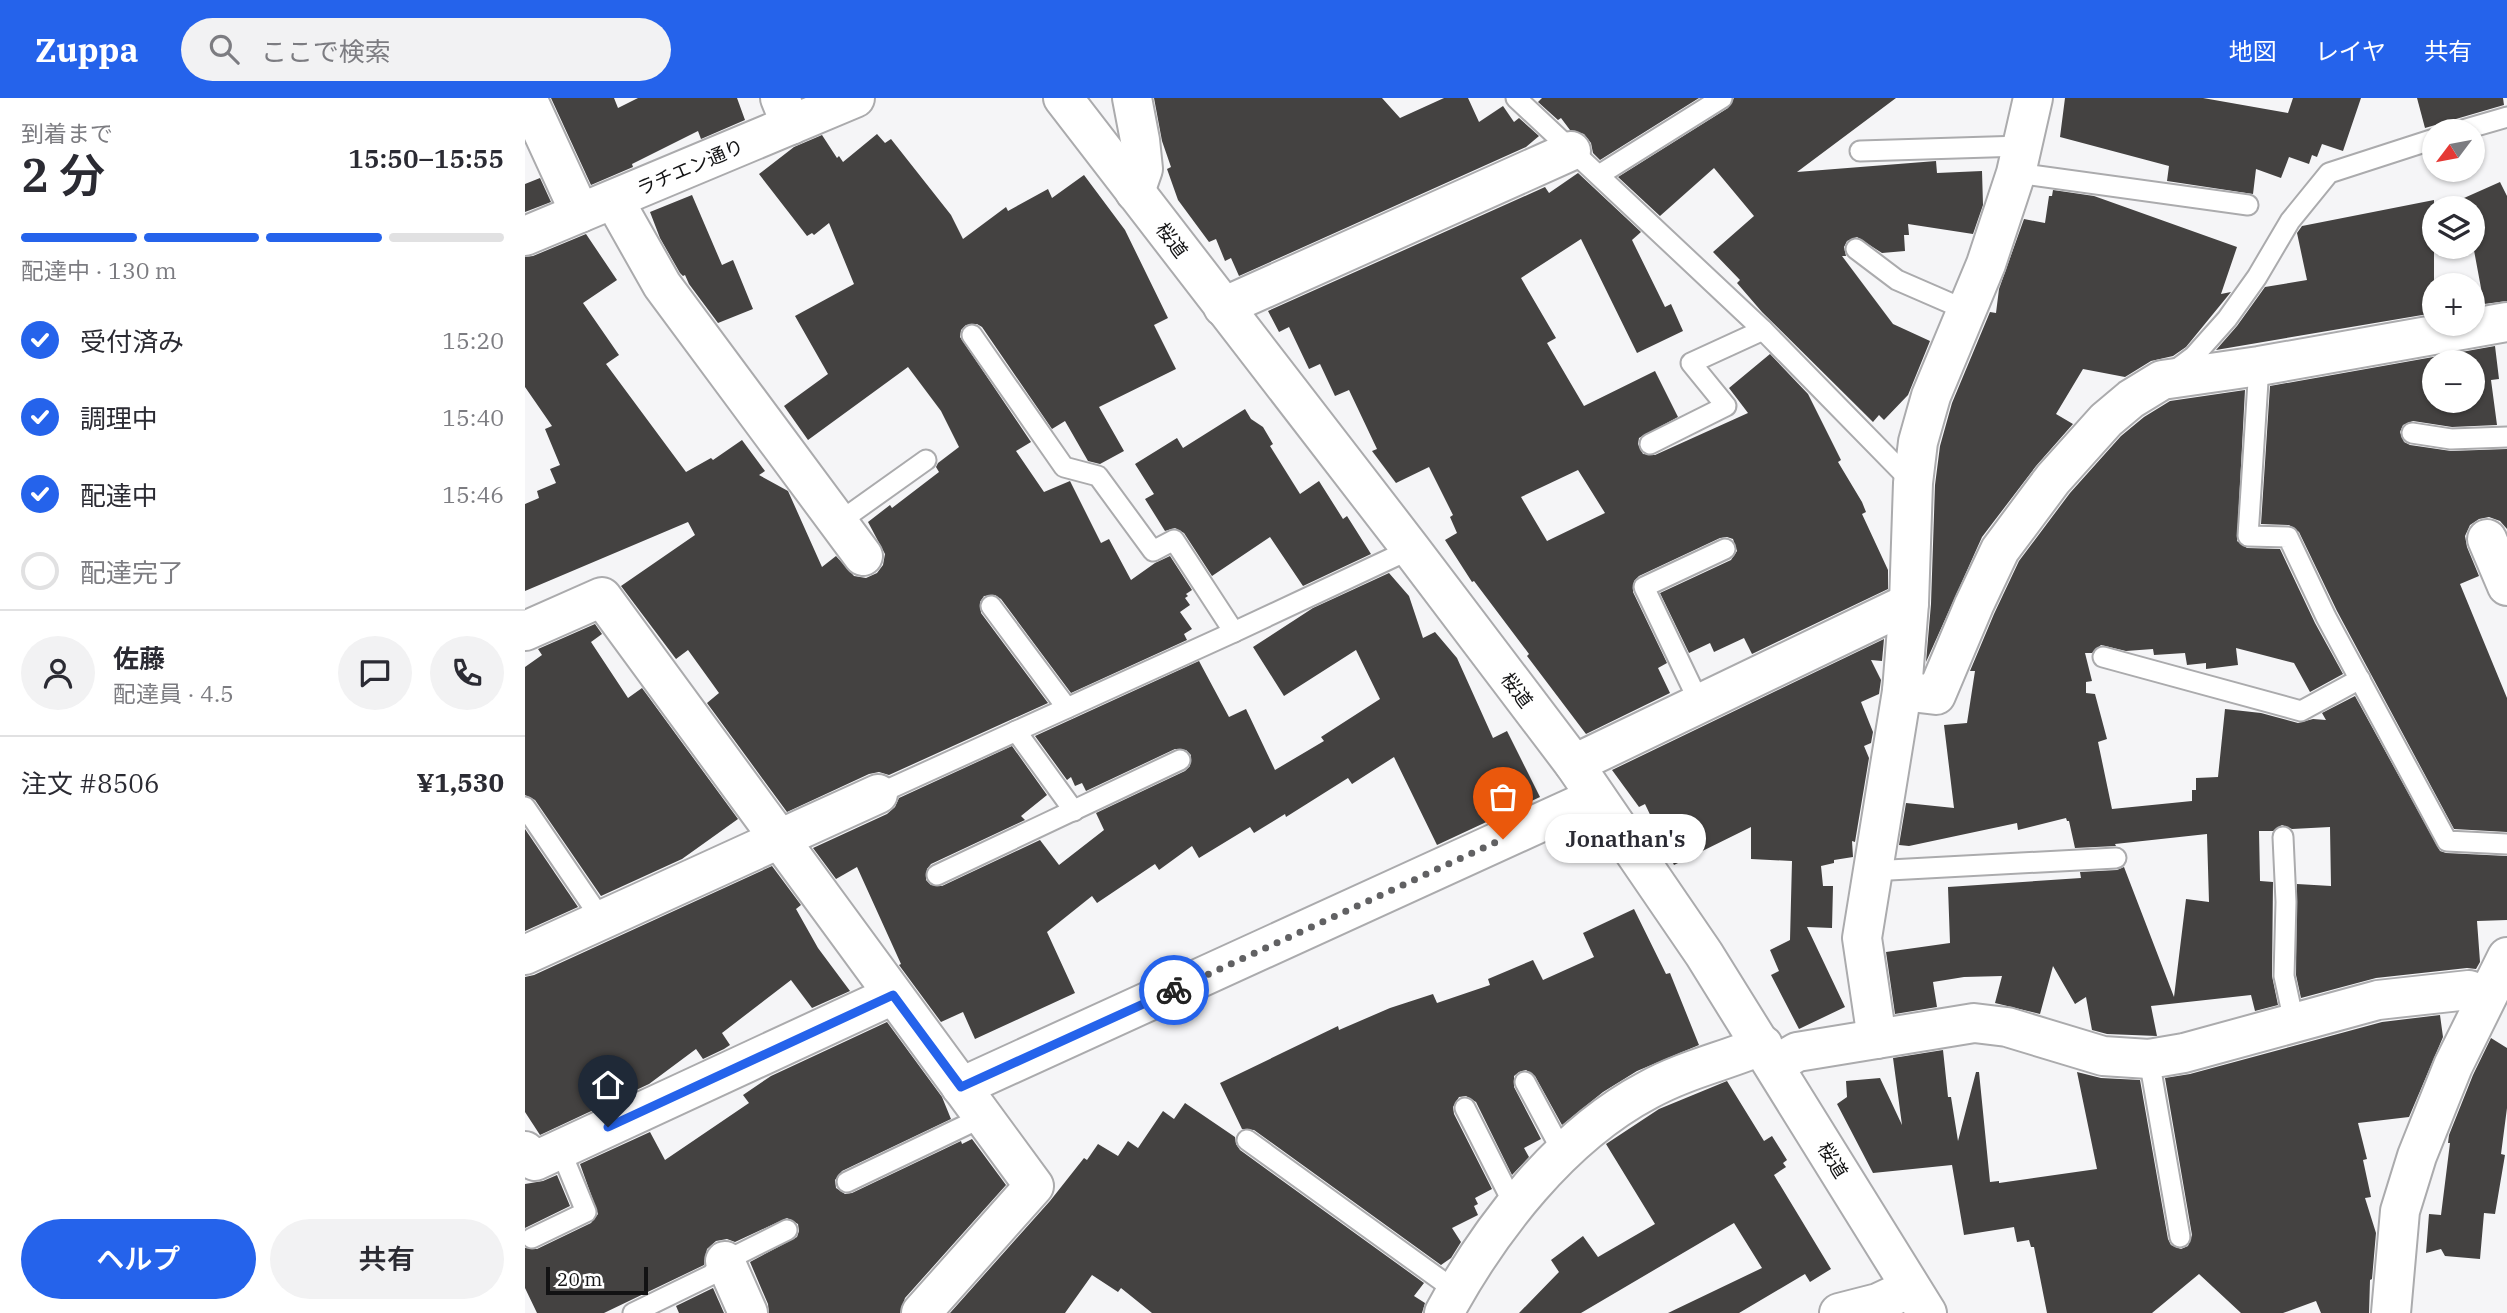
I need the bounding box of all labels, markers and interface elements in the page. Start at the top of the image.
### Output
search box [181,18,671,81]
text: Zuppa [35,28,139,71]
icon: search [205,30,243,68]
text: ここで検索 [261,34,391,68]
text: 地図 [2229,35,2277,67]
text: レイヤ [2315,35,2386,67]
text: 共有 [2424,35,2472,67]
text: 到着まで [21,118,113,148]
north arrow [2422,119,2485,182]
map controls [2422,119,2485,413]
street label: ラチエン通り [633,134,747,200]
text: 15:50–15:55 [348,141,504,175]
text: 2 分 [21,145,105,205]
button: layers [2422,196,2485,259]
street label: 桜道 [1151,218,1193,262]
text: 配達中 · 130 m [21,255,177,285]
button: + [2422,273,2485,336]
icon: check [21,321,59,359]
text: 受付済み [80,324,184,358]
text: 15:20 [442,325,504,355]
button: − [2422,350,2485,413]
icon: check [21,398,59,436]
text: 調理中 [80,401,158,435]
text: 15:40 [442,402,504,432]
icon: check [21,475,59,513]
text: 配達中 [80,478,158,512]
text: 15:46 [442,479,504,509]
text: 配達完了 [80,555,184,589]
button: person [21,636,95,710]
button: chat [338,636,412,710]
button: phone [430,636,504,710]
text: 佐藤 [113,641,165,675]
street label: 桜道 [1496,668,1538,712]
text: 配達員 · 4.5 [113,678,234,708]
text: ¥1,530 [417,765,504,799]
text: 注文 #8506 [21,766,160,800]
pin [1473,767,1533,839]
icon: bag [1484,778,1522,816]
callout: Jonathan's [1545,814,1706,864]
text: Jonathan's [1565,823,1686,853]
courier [1139,955,1209,1025]
icon: bike [1155,971,1193,1009]
pin [578,1055,638,1127]
icon: home [589,1066,627,1104]
street label: 桜道 [1813,1138,1853,1182]
button: ヘルプ [21,1219,256,1299]
button: 共有 [270,1219,504,1299]
scale bar [546,1264,647,1296]
text: 20 m [557,1267,602,1291]

